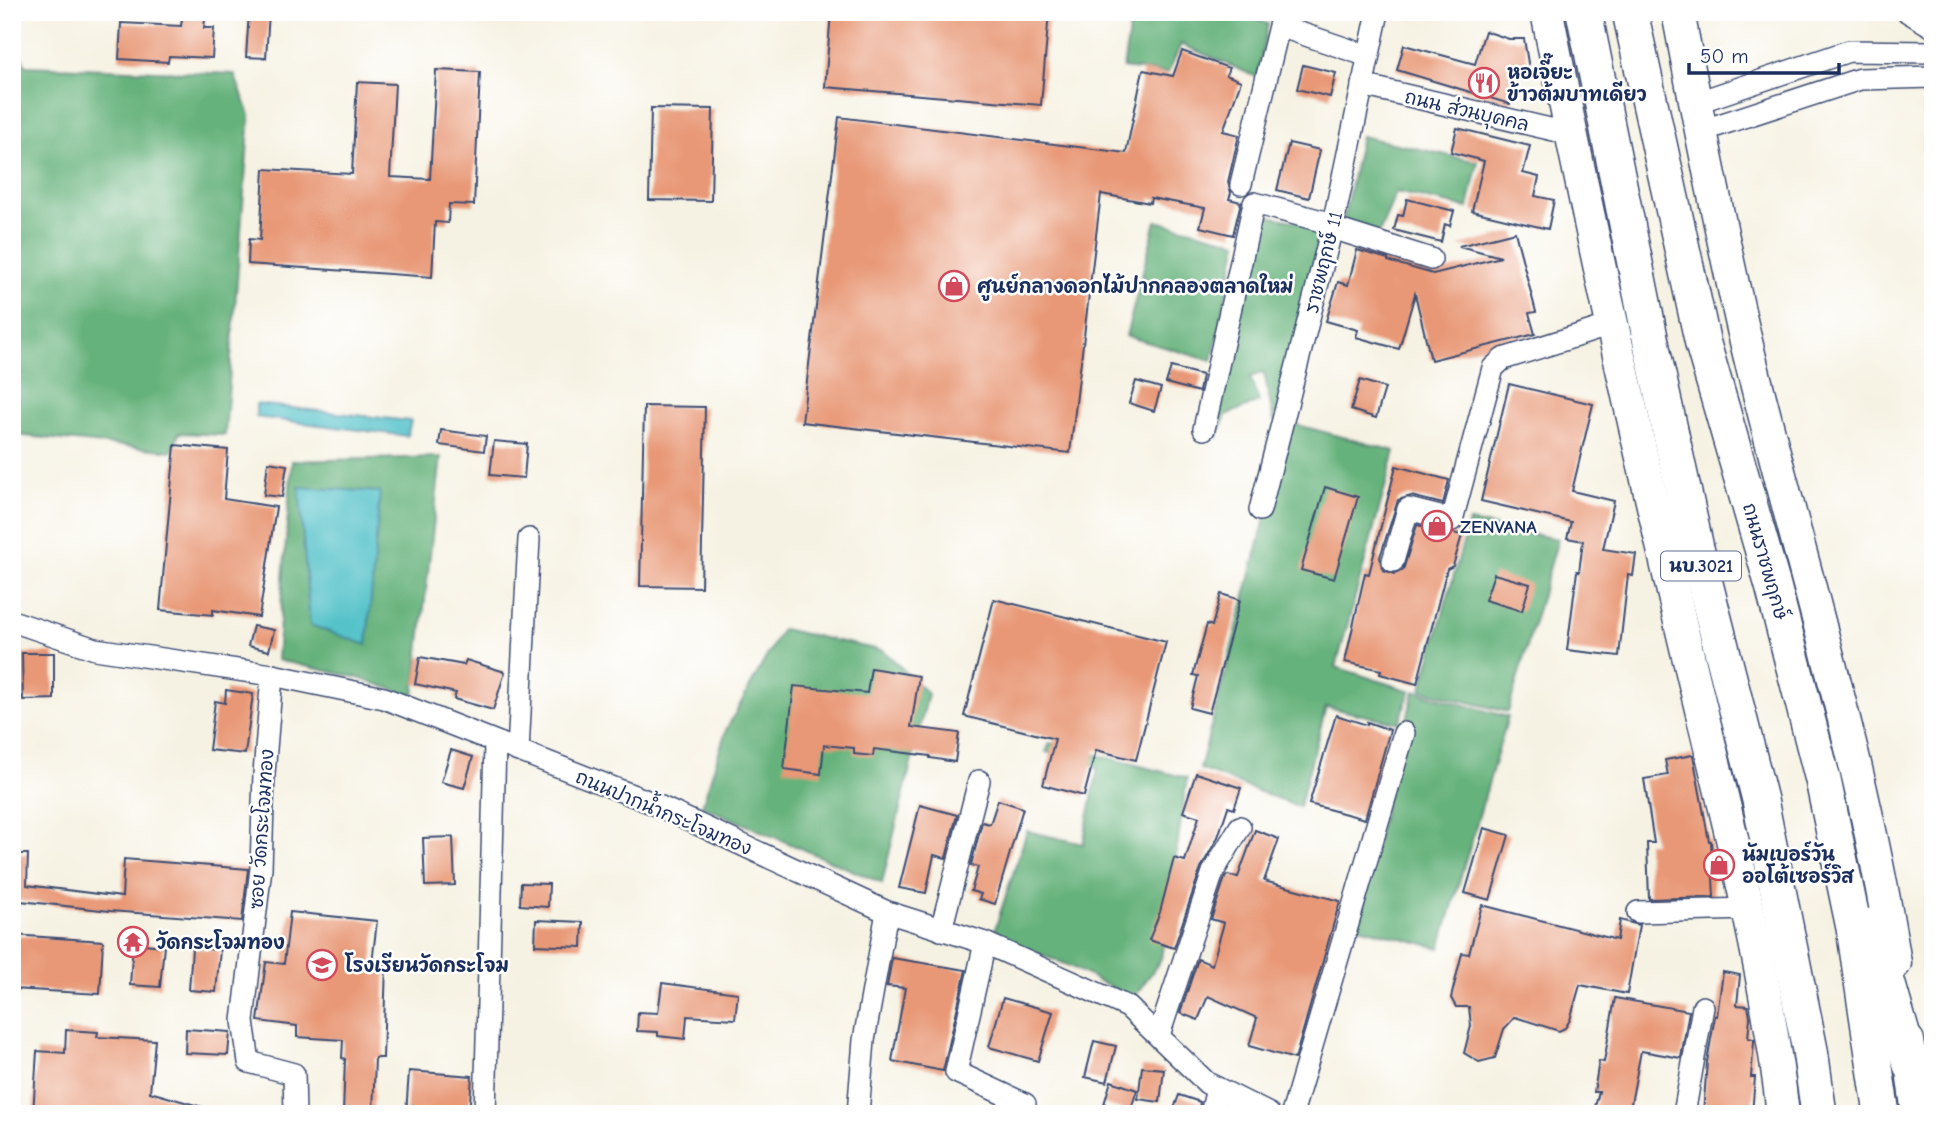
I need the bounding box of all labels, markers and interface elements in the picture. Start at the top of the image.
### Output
scale bar [1689,32,1840,76]
text: 50 m [1700,44,1749,68]
place label: หอเจี๊ยะ ข้าวต้มบาทเดียว [1507,52,1647,106]
restaurant icon: หอเจี๊ยะ ข้าวต้มบาทเดียว [1467,66,1501,100]
street label: ถนน ส่วนบุคคล [1402,85,1531,139]
street label: ราชพฤกษ์ 11 [1299,209,1348,316]
shop icon: ศูนย์กลางดอกไม้ปากคลองตลาดใหม่ [937,269,971,303]
place label: ศูนย์กลางดอกไม้ปากคลองตลาดใหม่ [977,273,1294,301]
street label: ถนนราชพฤกษ์ [1737,500,1794,623]
shop icon: ZENVANA [1420,509,1454,543]
place label: ZENVANA [1460,516,1537,538]
road number: นบ.3021 [1661,552,1741,580]
street label: ซอย วัดกระโจมทอง [243,748,279,910]
street label: ถนนปากน้ำกระโจมทอง [572,760,757,860]
place label: นัมเบอร์วัน ออโต้เซอร์วิส [1742,841,1855,888]
shop icon: นัมเบอร์วัน ออโต้เซอร์วิส [1702,848,1736,882]
temple icon: วัดกระโจมทอง [116,925,150,959]
place label: วัดกระโจมทอง [156,929,285,954]
school or university icon: โรงเรียนวัดกระโจม [305,948,339,982]
place label: โรงเรียนวัดกระโจม [344,952,509,977]

